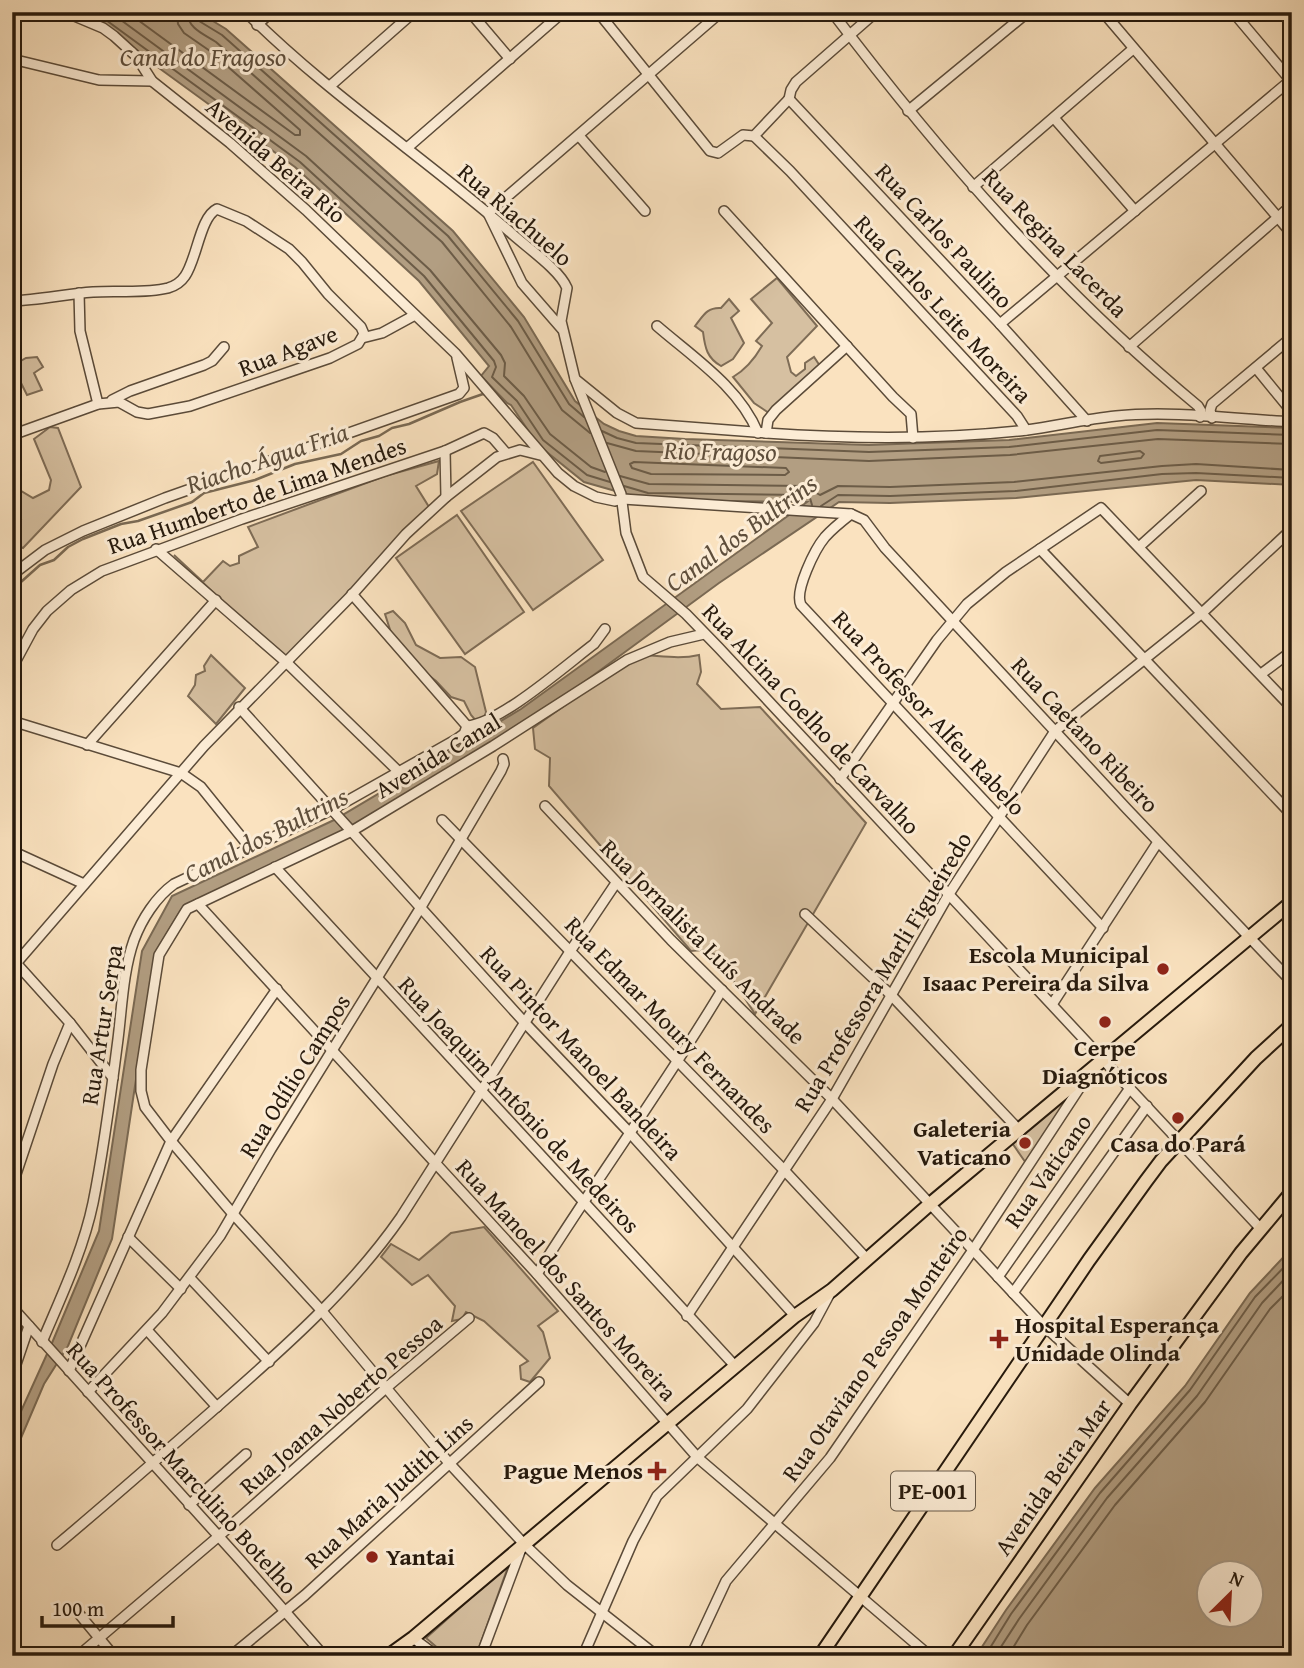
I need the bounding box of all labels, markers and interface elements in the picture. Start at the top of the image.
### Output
water label: Canal do Fragoso [120,37,286,76]
street label: Avenida Beira Rio [198,90,354,232]
street label: Rua Riachuelo [450,155,581,275]
street label: Rua Carlos Paulino [867,155,1021,316]
street label: Rua Regina Lacerda [975,160,1136,326]
street label: Rua Carlos Leite Moreira [846,207,1041,411]
street label: Rua Agave [233,316,342,385]
water label: Riacho Água Fria [180,412,353,504]
street label: Rua Humberto de Lima Mendes [103,428,411,563]
water label: Rio Fragoso [662,430,777,471]
water label: Canal dos Bultrins [657,464,825,601]
street label: Rua Alcina Coelho de Carvalho [694,595,928,842]
street label: Rua Professor Alfeu Rabelo [825,602,1034,823]
street label: Rua Caetano Ribeiro [1003,649,1167,821]
street label: Avenida Canal [368,704,508,807]
water label: Canal dos Bultrins [177,776,355,893]
street label: Rua Professora Marli Figueiredo [785,825,980,1119]
street label: Rua Jornalista Luís Andrade [593,831,814,1052]
street label: Rua Edmar Moury Fernandes [557,908,784,1141]
street label: Rua Pintor Manoel Bandeira [472,937,691,1168]
place label: Escola Municipal Isaac Pereira da Silva [923,937,1150,1000]
street label: Rua Artur Serpa [72,942,132,1108]
marker: Escola Municipal Isaac Pereira da Silva [1155,961,1171,977]
street label: Rua Joaquim Antônio de Medeiros [390,968,648,1241]
street label: Rua Odílio Campos [230,987,359,1164]
marker: Cerpe Diagnóticos [1097,1014,1113,1030]
place label: Cerpe Diagnóticos [1042,1030,1168,1093]
street label: Rua Vaticano [995,1107,1100,1235]
marker: Casa do Pará [1170,1110,1186,1126]
place label: Galeteria Vaticano [913,1111,1012,1174]
place label: Casa do Pará [1110,1126,1246,1161]
marker: Galeteria Vaticano [1017,1135,1033,1151]
street label: Rua Manoel dos Santos Moreira [448,1151,685,1409]
street label: Rua Otaviano Pessoa Monteiro [773,1219,976,1488]
street label: Rua Joana Noberto Pessoa [231,1306,450,1503]
place label: Hospital Esperança Unidade Olinda [1015,1307,1220,1370]
marker: Hospital Esperança Unidade Olinda [989,1329,1009,1349]
street label: Rua Professor Marculino Botelho [59,1333,306,1602]
street label: Avenida Beira Mar [985,1391,1120,1562]
street label: Rua Maria Judith Lins [297,1406,481,1577]
place label: Pague Menos [504,1453,643,1488]
marker: Pague Menos [649,1463,665,1479]
road number: PE-001 [891,1472,975,1510]
place label: Yantai [386,1539,455,1574]
marker: Yantai [364,1549,380,1565]
north arrow [1196,1560,1266,1630]
text: N [1225,1563,1249,1594]
scale bar [42,1584,173,1628]
text: 100 m [52,1593,104,1624]

